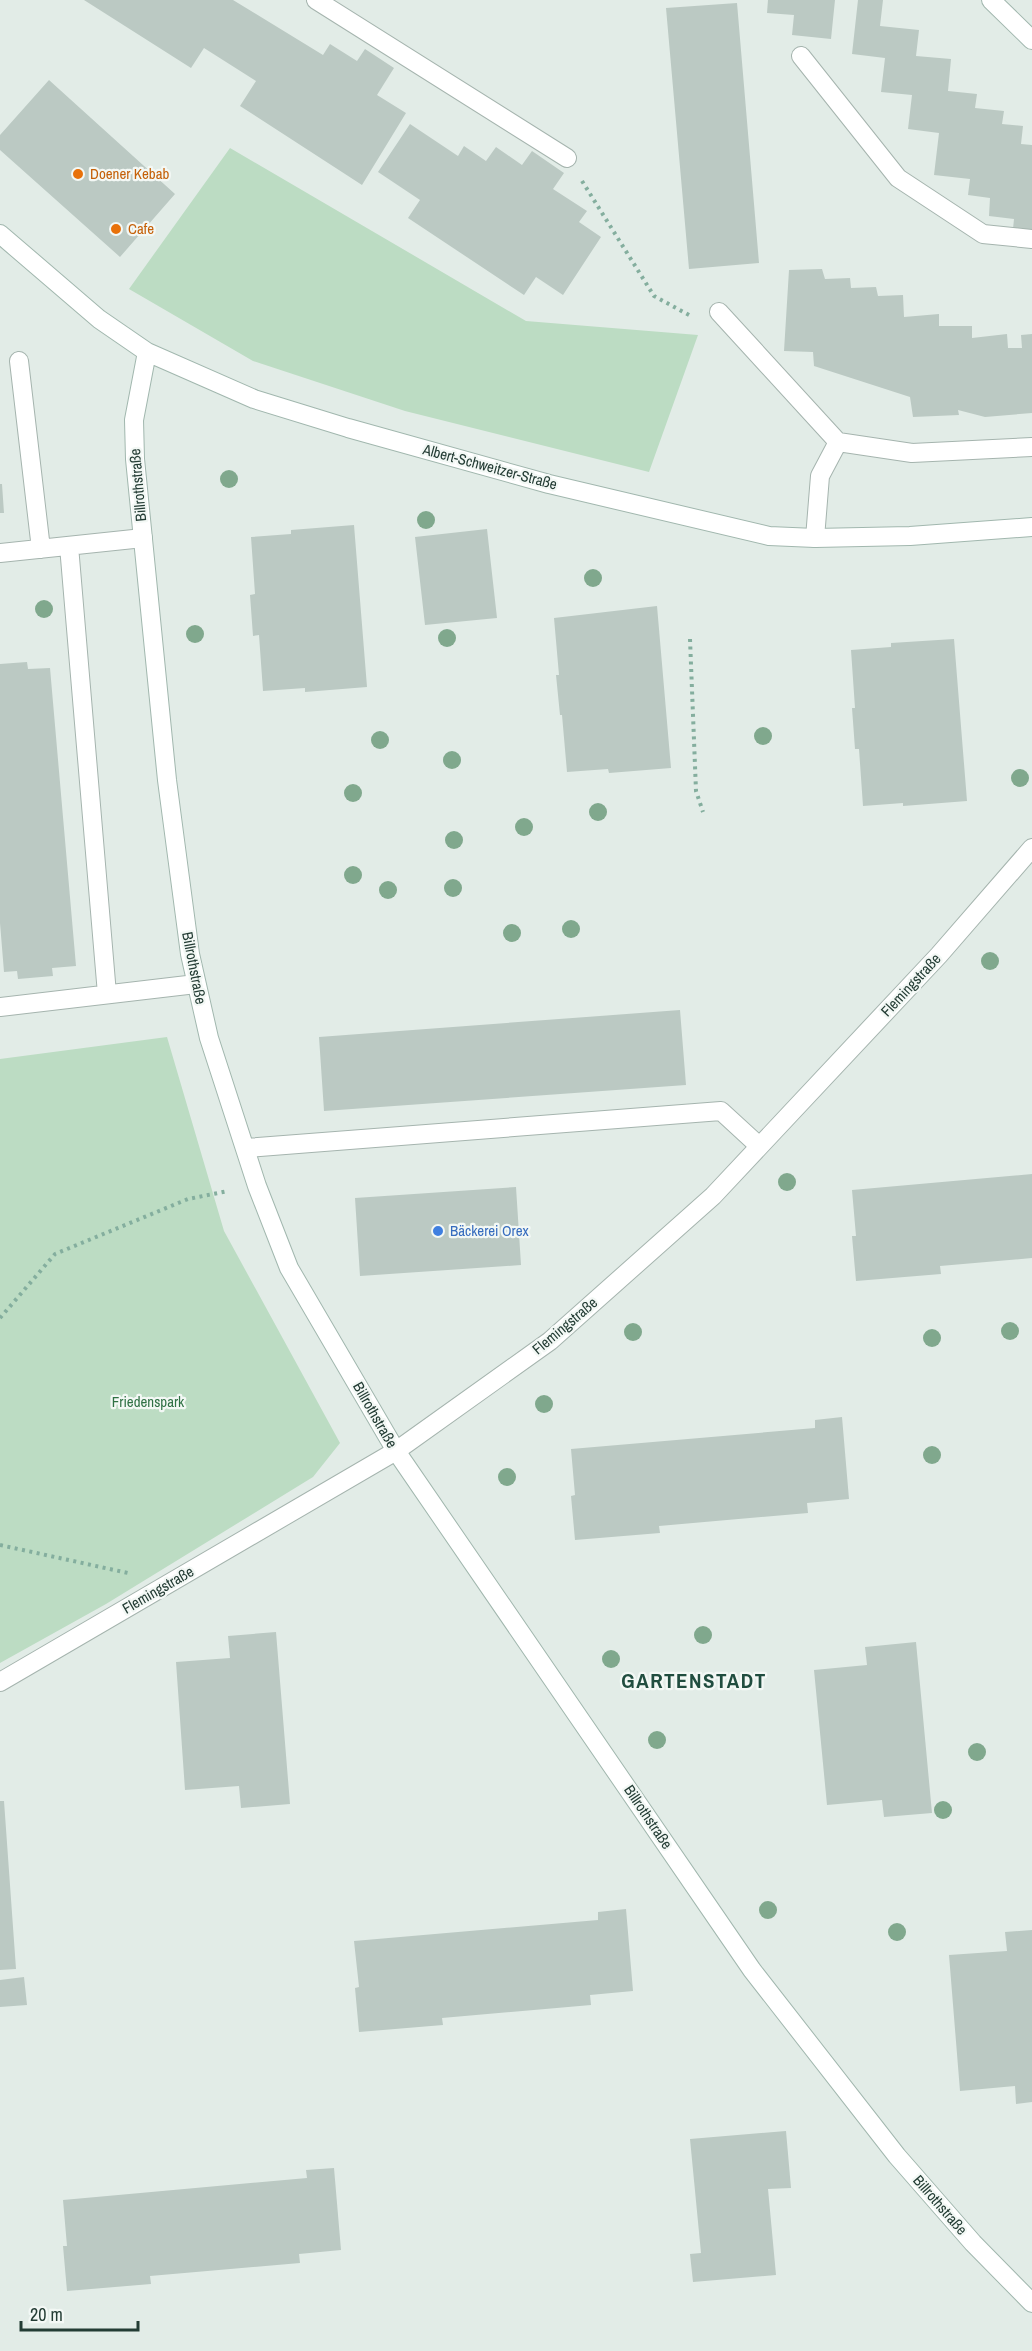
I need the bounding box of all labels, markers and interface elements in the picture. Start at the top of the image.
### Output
place label: Doener Kebab [90,163,169,184]
marker: Doener Kebab [71,167,85,181]
place label: Cafe [128,218,154,239]
marker: Cafe [109,222,123,236]
street label: Albert-Schweitzer-Straße [420,438,560,495]
street label: Billrothstraße [124,448,151,522]
street label: Billrothstraße [177,930,212,1006]
street label: Flemingstraße [876,948,945,1021]
place label: Bäckerei Orex [450,1220,529,1241]
marker: Bäckerei Orex [431,1224,445,1238]
street label: Flemingstraße [528,1292,602,1359]
street label: Billrothstraße [348,1378,403,1452]
park label: Friedenspark [112,1391,185,1412]
street label: Flemingstraße [118,1561,197,1618]
district label: GARTENSTADT [621,1666,767,1695]
street label: Billrothstraße [619,1781,678,1853]
street label: Billrothstraße [908,2170,972,2239]
scale bar [21,2294,138,2332]
text: 20 m [30,2302,63,2327]

